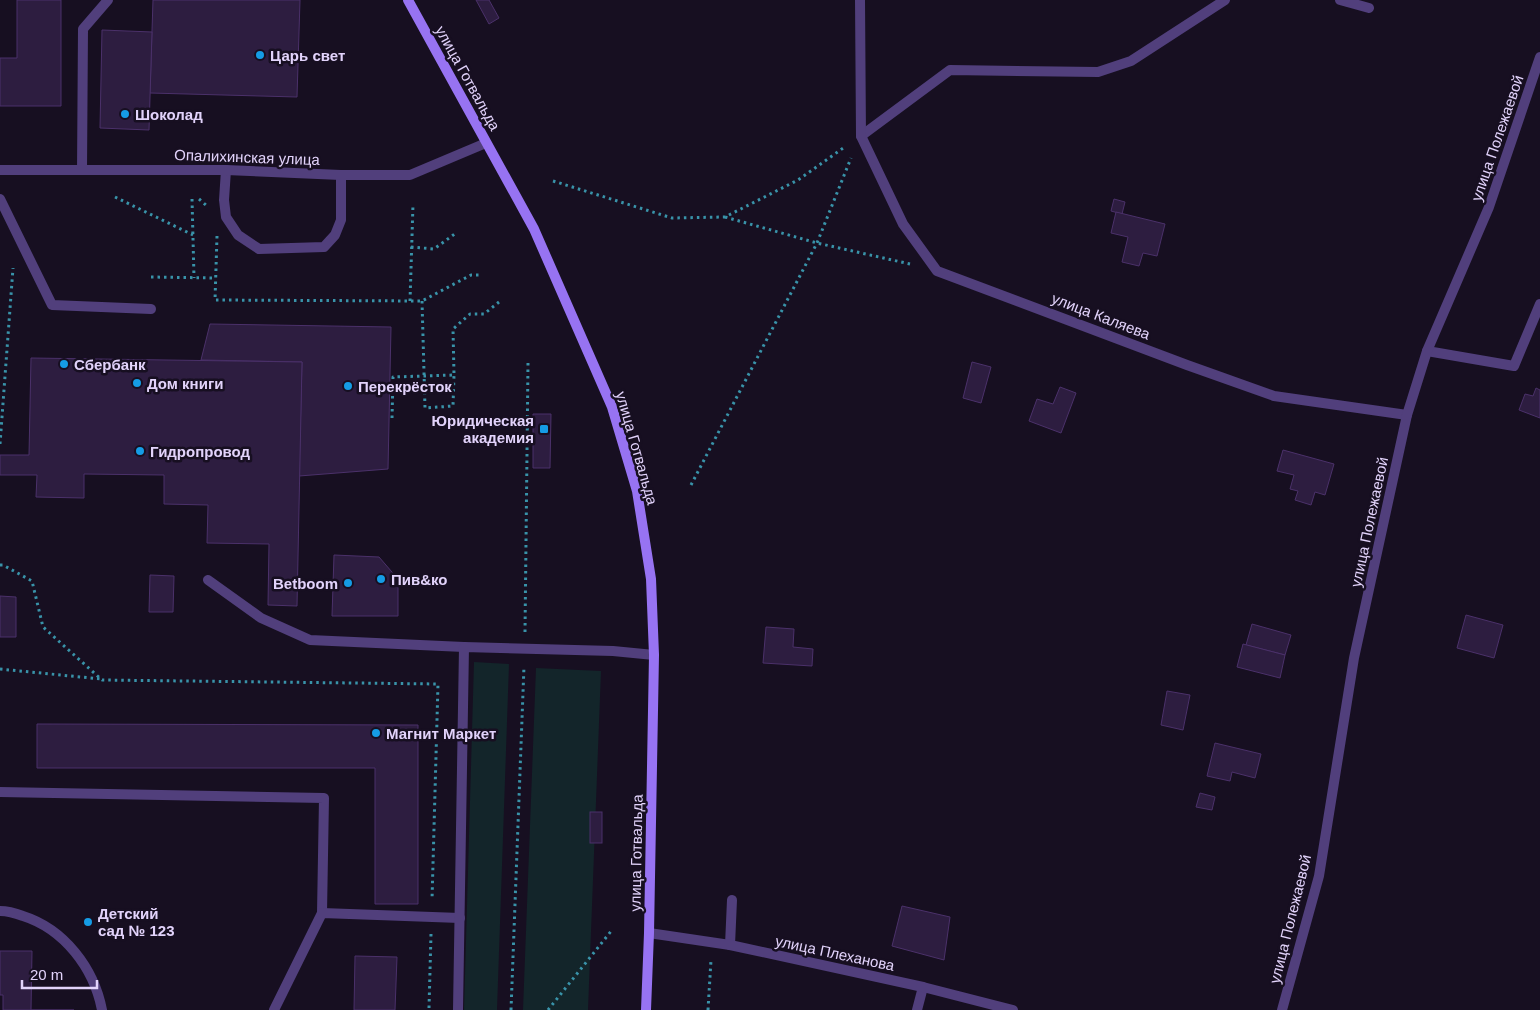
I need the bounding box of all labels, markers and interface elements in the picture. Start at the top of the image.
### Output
street label: улица Готвальда [432,23,504,134]
place label: Царь свет [270,47,345,64]
marker: Царь свет [254,49,266,61]
street label: улица Полежаевой [1467,73,1527,203]
place label: Шоколад [135,106,203,123]
marker: Шоколад [119,108,131,120]
street label: Опалихинская улица [174,146,321,168]
street label: улица Каляева [1049,289,1153,343]
place label: Сбербанк [74,356,146,373]
marker: Сбербанк [58,358,70,370]
place label: Дом книги [147,375,223,392]
marker: Дом книги [131,377,143,389]
place label: Перекрёсток [358,378,452,395]
marker: Перекрёсток [342,380,354,392]
street label: улица Готвальда [613,389,662,507]
place label: Юридическая академия [432,412,534,446]
marker: Юридическая академия [538,423,550,435]
place label: Гидропровод [150,443,251,460]
marker: Гидропровод [134,445,146,457]
street label: улица Полежаевой [1347,455,1391,589]
place label: Пив&ко [391,571,448,588]
marker: Пив&ко [375,573,387,585]
place label: Betboom [273,575,338,592]
marker: Betboom [342,577,354,589]
place label: Магнит Маркет [386,725,496,742]
marker: Магнит Маркет [370,727,382,739]
street label: улица Готвальда [626,794,646,912]
street label: улица Полежаевой [1266,853,1314,985]
place label: Детский сад № 123 [98,905,174,939]
marker: Детский сад № 123 [82,916,94,928]
street label: улица Плеханова [774,932,897,974]
scale bar [22,958,98,990]
text: 20 m [30,966,63,983]

